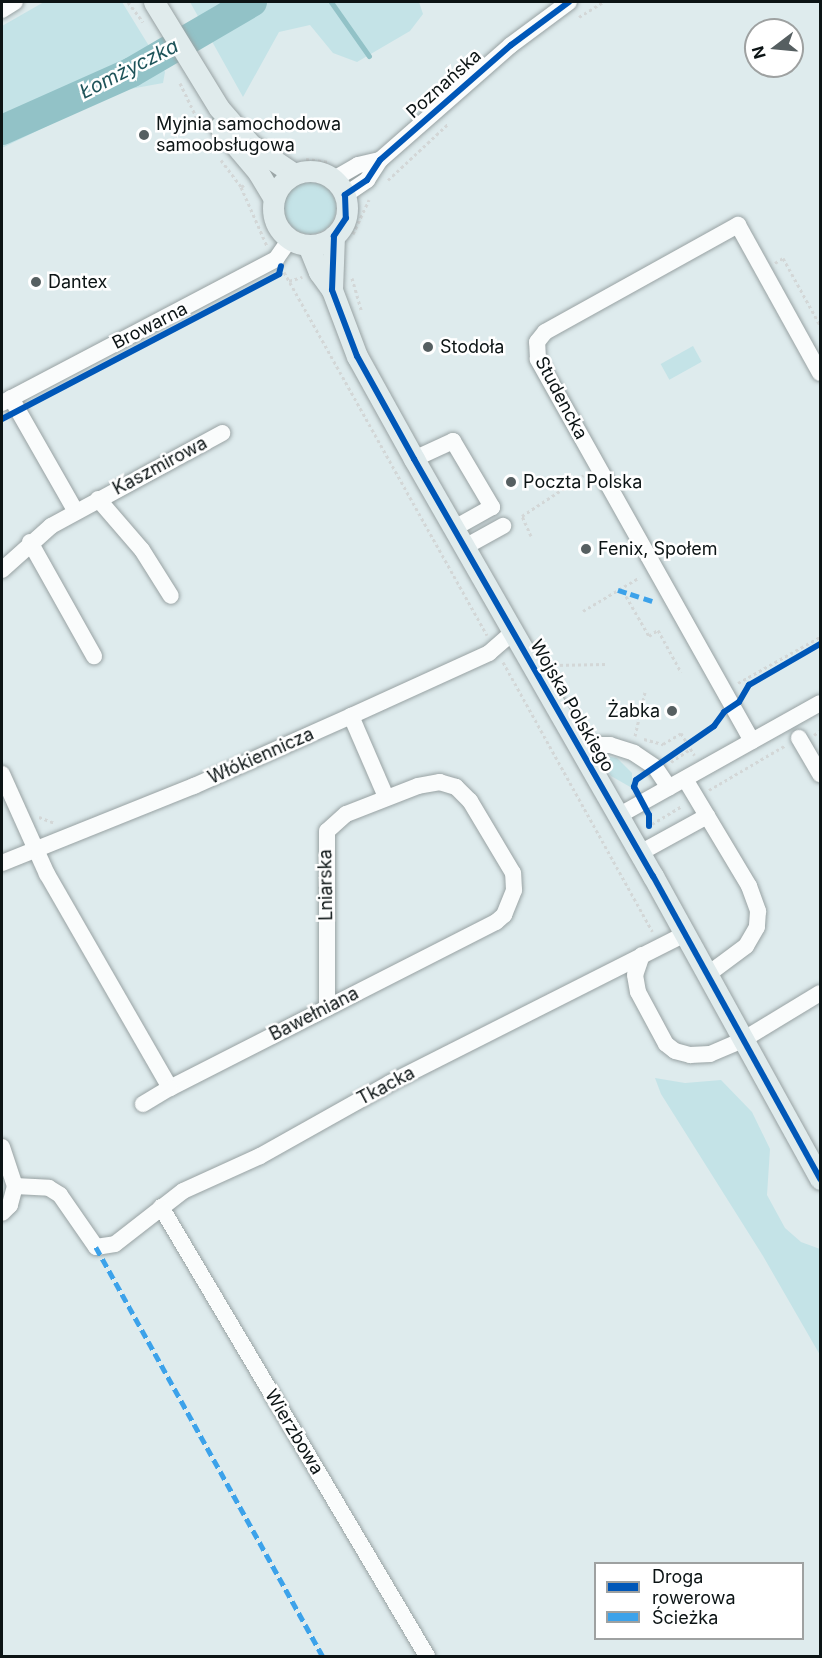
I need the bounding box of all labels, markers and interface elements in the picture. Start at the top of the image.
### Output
north arrow [744,18,804,78]
water label: Łomżyczka [76,34,182,104]
text: N [747,44,770,61]
street label: Poznańska [402,45,486,123]
place label: Myjnia samochodowa samoobsługowa [156,114,341,156]
marker: Myjnia samochodowa samoobsługowa [137,128,151,142]
place label: Dantex [48,271,107,293]
marker: Dantex [29,275,43,289]
street label: Browarna [109,298,191,354]
place label: Stodoła [440,336,504,358]
marker: Stodoła [421,340,435,354]
street label: Studencka [530,353,592,443]
street label: Kaszmirowa [109,432,211,500]
place label: Poczta Polska [523,471,642,493]
marker: Poczta Polska [504,475,518,489]
place label: Fenix, Społem [598,538,717,560]
marker: Fenix, Społem [579,542,593,556]
street label: Wojska Polskiego [525,636,619,776]
place label: Żabka [608,700,660,722]
marker: Żabka [665,704,679,718]
street label: Włókiennicza [205,723,317,789]
street label: Lniarska [315,849,337,921]
street label: Bawełniana [266,982,362,1046]
street label: Tkacka [354,1062,418,1110]
street label: Wierzbowa [260,1385,328,1479]
legend [594,1562,804,1640]
text: Droga rowerowa [652,1566,736,1608]
text: Ścieżka [652,1607,718,1628]

